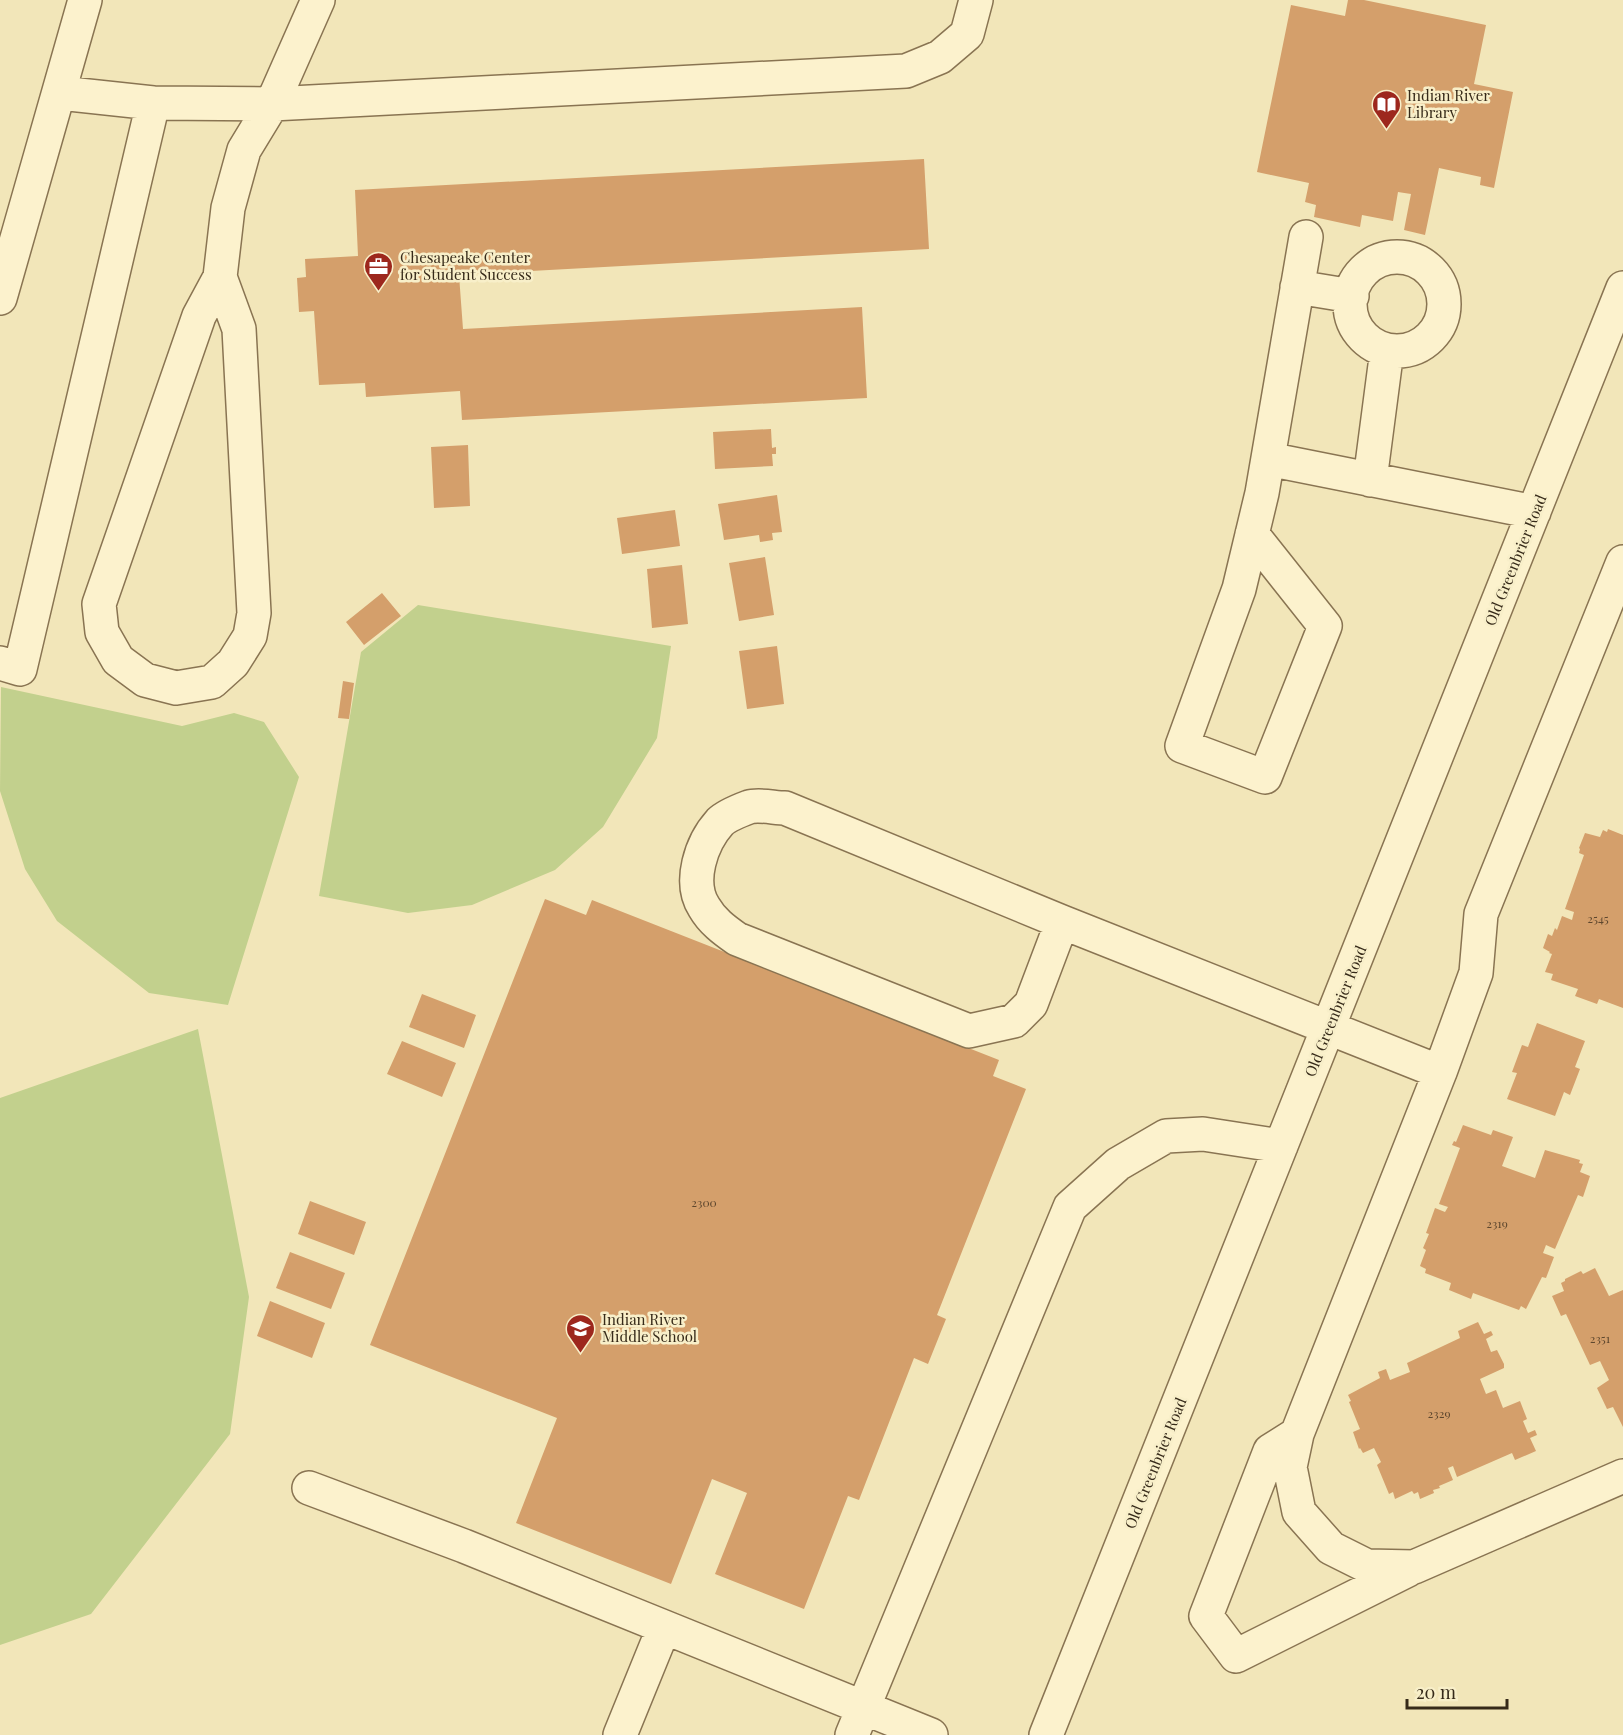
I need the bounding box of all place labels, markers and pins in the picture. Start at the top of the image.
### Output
place label: Indian River Library [1407,85,1490,122]
library icon: Indian River Library [1370,88,1402,130]
place label: Chesapeake Center for Student Success [400,247,532,284]
office icon: Chesapeake Center for Student Success [363,250,395,292]
place label: Indian River Middle School [602,1309,697,1346]
school or university icon: Indian River Middle School [565,1312,597,1354]

